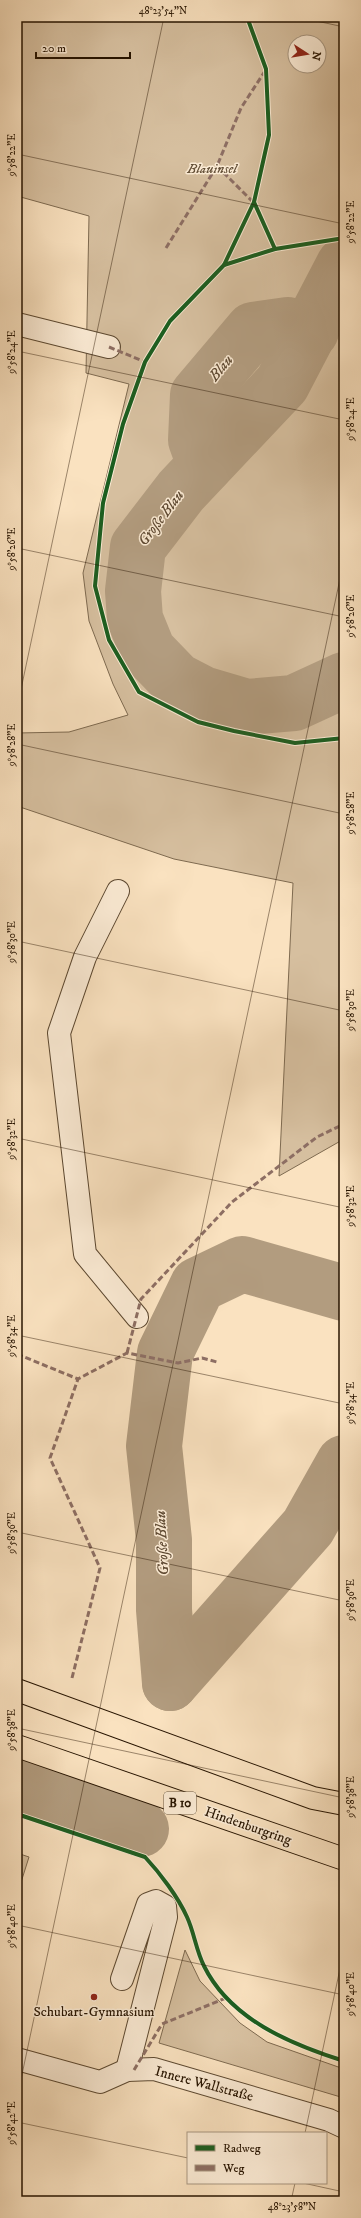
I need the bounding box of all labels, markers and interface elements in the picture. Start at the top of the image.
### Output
text: 48°23'54"N [139,5,187,17]
scale bar [36,34,130,60]
north arrow [287,34,327,74]
text: 20 m [42,41,66,56]
text: N [308,50,324,62]
text: 9°58'22"E [6,134,18,177]
park label: Blauinsel [186,160,238,178]
text: 9°58'22"E [345,201,357,244]
text: 9°58'24"E [6,330,18,375]
water label: Blau [204,351,237,386]
text: 9°58'24"E [345,397,357,442]
water label: Große Blau [134,486,188,550]
text: 9°58'26"E [6,528,18,571]
text: 9°58'26"E [345,595,357,638]
text: 9°58'28"E [6,724,18,767]
text: 9°58'28"E [345,792,357,835]
text: 9°58'30"E [6,921,18,964]
text: 9°58'30"E [345,989,357,1032]
text: 9°58'32"E [6,1118,18,1161]
text: 9°58'32"E [345,1185,357,1228]
text: 9°58'34"E [6,1315,18,1358]
text: 9°58'34"E [345,1382,357,1425]
water label: Große Blau [151,1510,173,1576]
text: 9°58'36"E [6,1512,18,1555]
text: 9°58'36"E [345,1579,357,1622]
text: 9°58'38"E [6,1709,18,1752]
text: 9°58'38"E [345,1776,357,1819]
road number: B 10 [164,1792,196,1814]
street label: Hindenburgring [202,1803,294,1849]
text: 9°58'40"E [6,1904,18,1949]
text: 9°58'40"E [345,1972,357,2017]
marker: Schubart-Gymnasium [89,1992,99,2002]
place label: Schubart-Gymnasium [33,2003,155,2021]
street label: Innere Wallstraße [153,2062,255,2106]
text: 9°58'42"E [6,2101,18,2146]
legend [187,2132,327,2184]
text: Radweg [223,2141,261,2156]
text: Weg [222,2161,244,2176]
text: 48°23'58"N [268,2201,316,2213]

